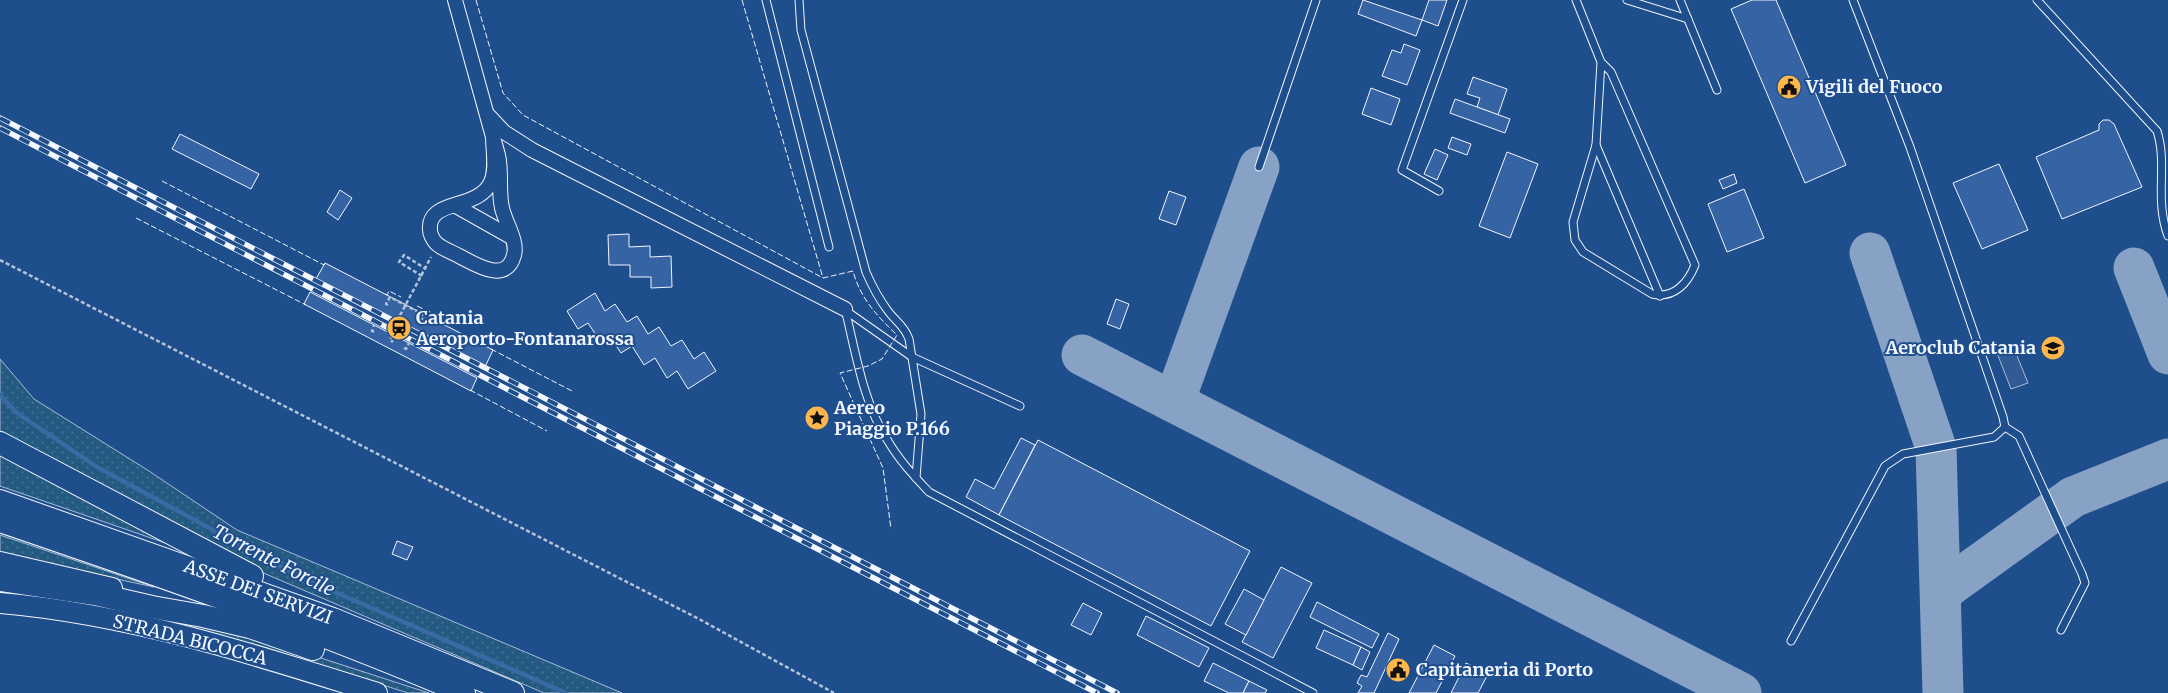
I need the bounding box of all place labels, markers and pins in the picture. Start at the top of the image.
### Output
public building icon: Vigili del Fuoco [1776,74,1802,100]
place label: Vigili del Fuoco [1805,75,1943,98]
place label: Catania Aeroporto-Fontanarossa [415,306,634,350]
station icon: Catania Aeroporto-Fontanarossa [386,315,412,341]
school or university icon: Aeroclub Catania [2040,335,2066,361]
place label: Aeroclub Catania [1885,336,2036,359]
place label: Aereo Piaggio P.166 [833,396,950,440]
place icon: Aereo Piaggio P.166 [804,405,830,431]
public building icon: Capitaneria di Porto [1385,657,1411,683]
place label: Capitaneria di Porto [1416,658,1593,681]

